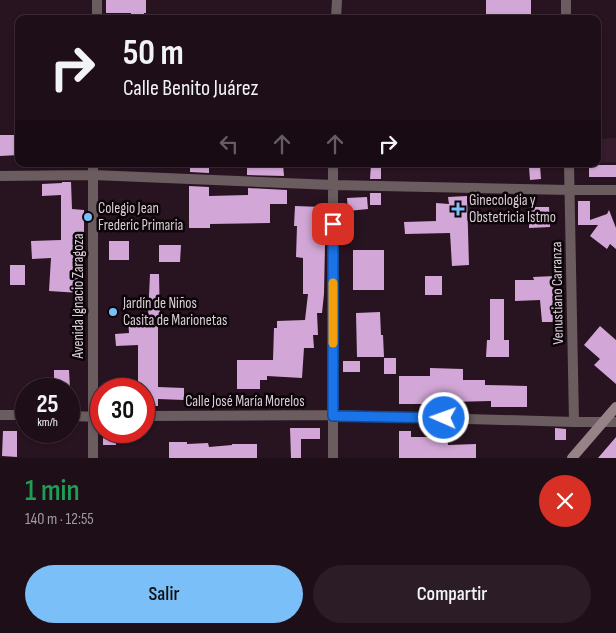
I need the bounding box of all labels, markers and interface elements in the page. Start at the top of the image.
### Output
text: 50 m [123,32,184,75]
icon: right [40,35,105,100]
text: Calle Benito Juárez [123,75,258,102]
icon: left [215,130,243,158]
icon: ahead [268,130,296,158]
icon: ahead [321,130,349,158]
icon: right [374,130,402,158]
place label: Ginecologia y Obstetricia Istmo [469,191,556,227]
place label: Colegio Jean Frederic Primaria [98,199,183,235]
marker: Ginecologia y Obstetricia Istmo [451,202,465,216]
pin [312,203,354,245]
icon: arrive [319,210,347,238]
marker: Colegio Jean Frederic Primaria [82,211,94,223]
street label: Avenida Ignacio Zaragoza [69,233,88,360]
street label: Venustiano Carranza [547,241,568,345]
place label: Jardín de Niños Casita de Marionetas [122,294,227,330]
marker: Jardín de Niños Casita de Marionetas [107,306,119,318]
speed limit sign: 30 [90,378,155,443]
text: 25 [37,389,58,420]
position arrow [417,391,469,443]
street label: Calle José María Morelos [185,392,305,411]
text: km/h [37,415,58,430]
text: 1 min [25,473,80,509]
button: close [539,475,591,527]
text: 140 m · 12:55 [25,510,94,529]
button: Salir [25,565,303,623]
button: Compartir [313,565,591,623]

